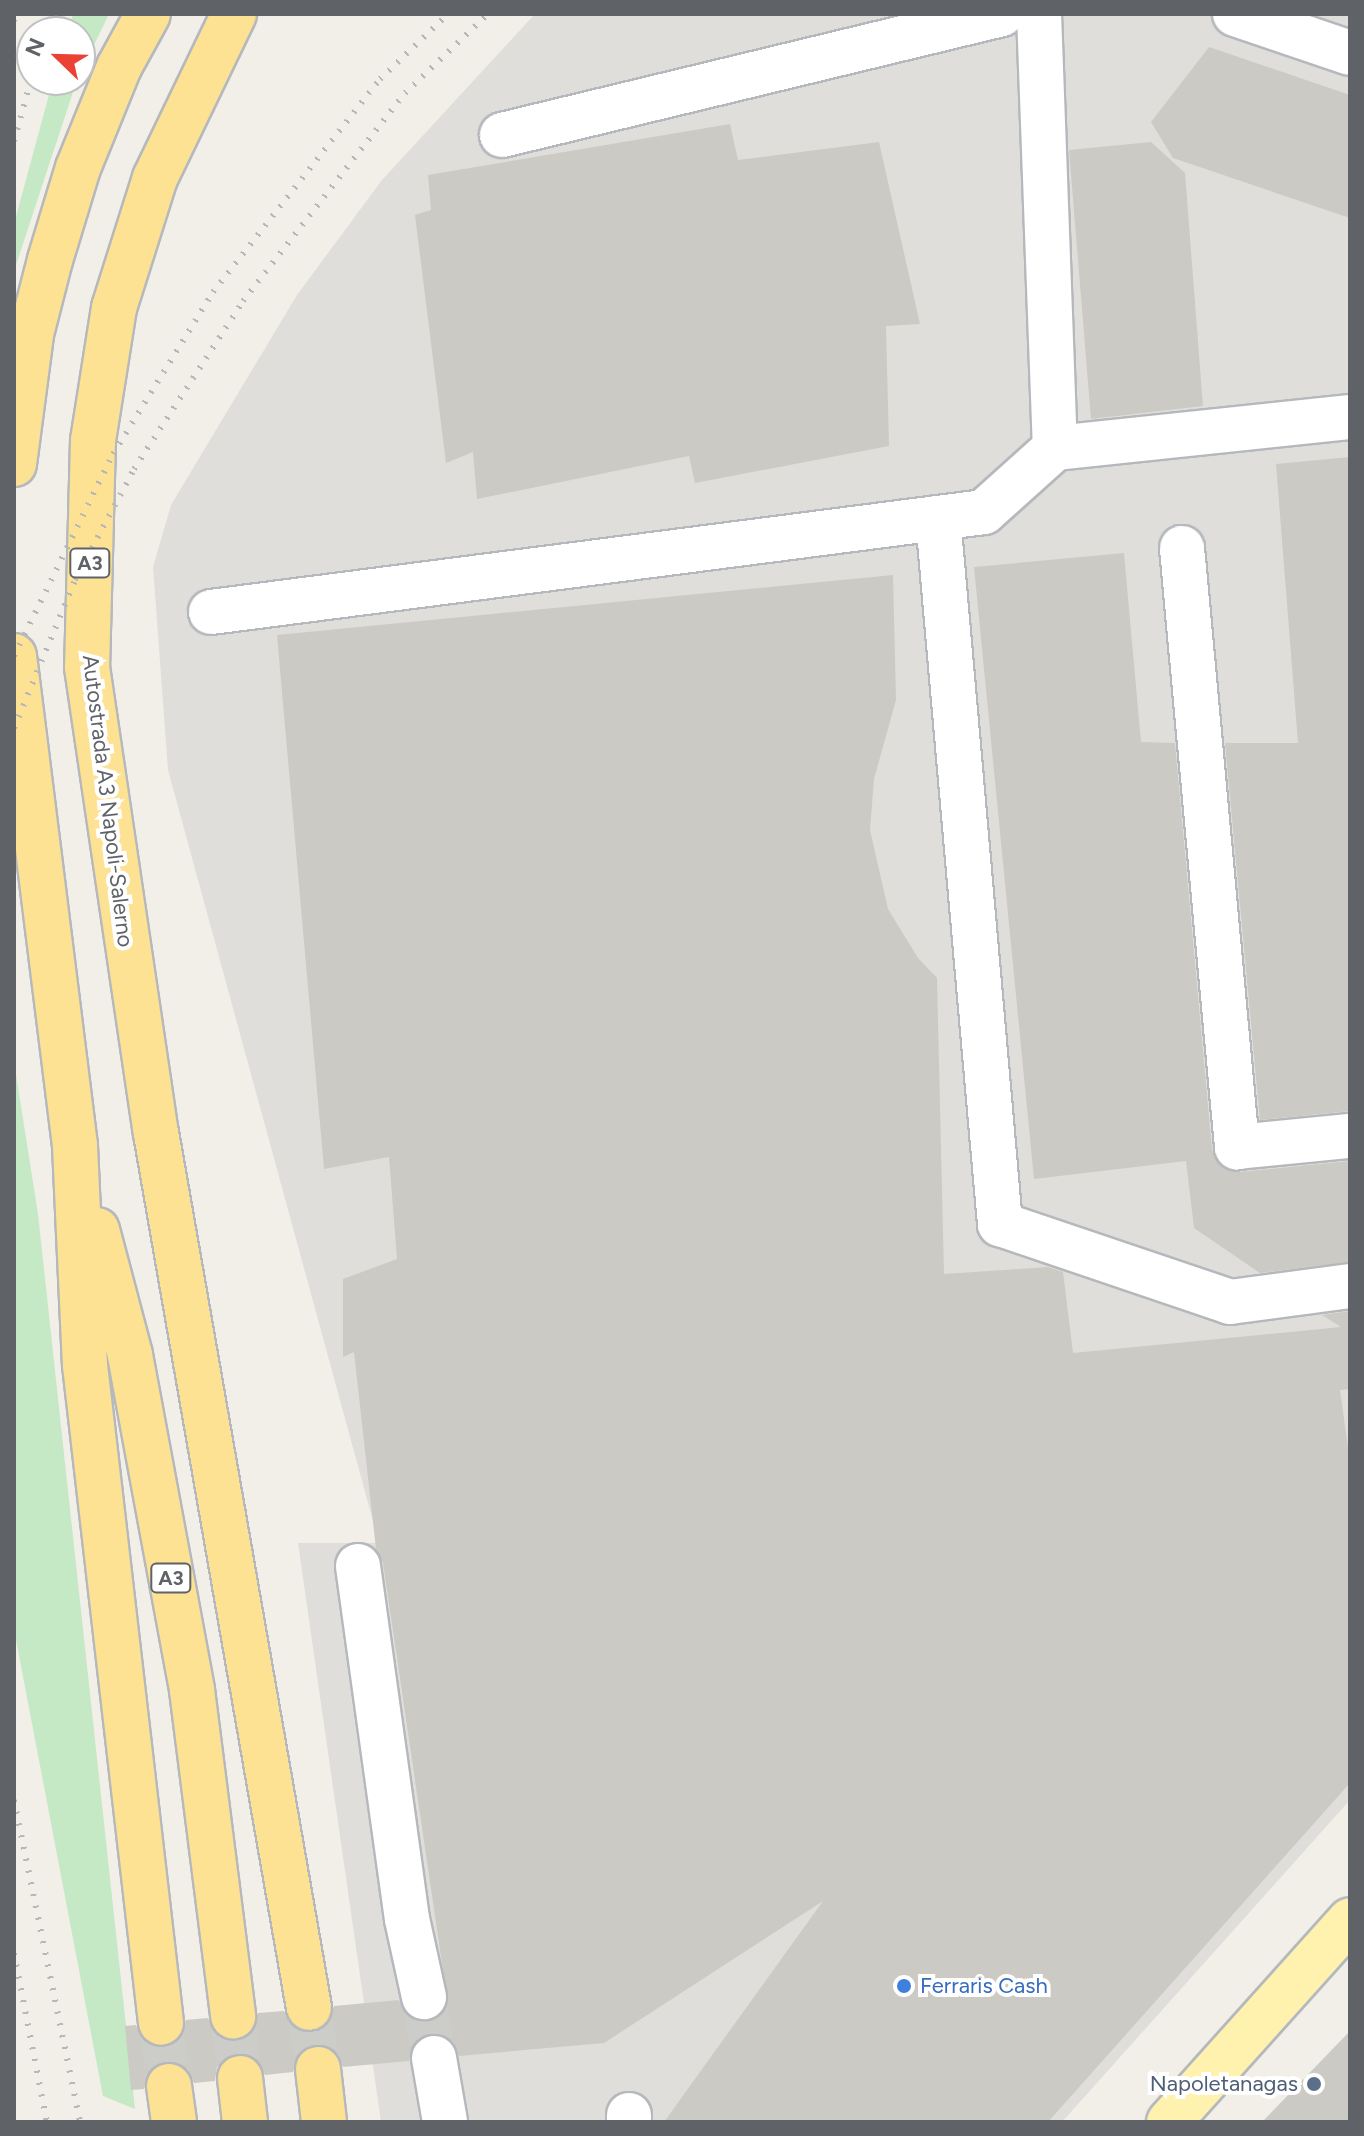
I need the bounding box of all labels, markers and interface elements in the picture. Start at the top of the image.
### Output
north arrow [16,16,96,96]
text: N [20,34,51,60]
road number: A3 [68,547,112,579]
street label: Autostrada A3 Napoli-Salerno [77,653,139,949]
road number: A3 [149,1562,193,1594]
place label: Ferraris Cash [920,1973,1048,1999]
marker: Ferraris Cash [895,1977,913,1995]
place label: Napoletanagas [1150,2071,1298,2097]
marker: Napoletanagas [1305,2075,1323,2093]

